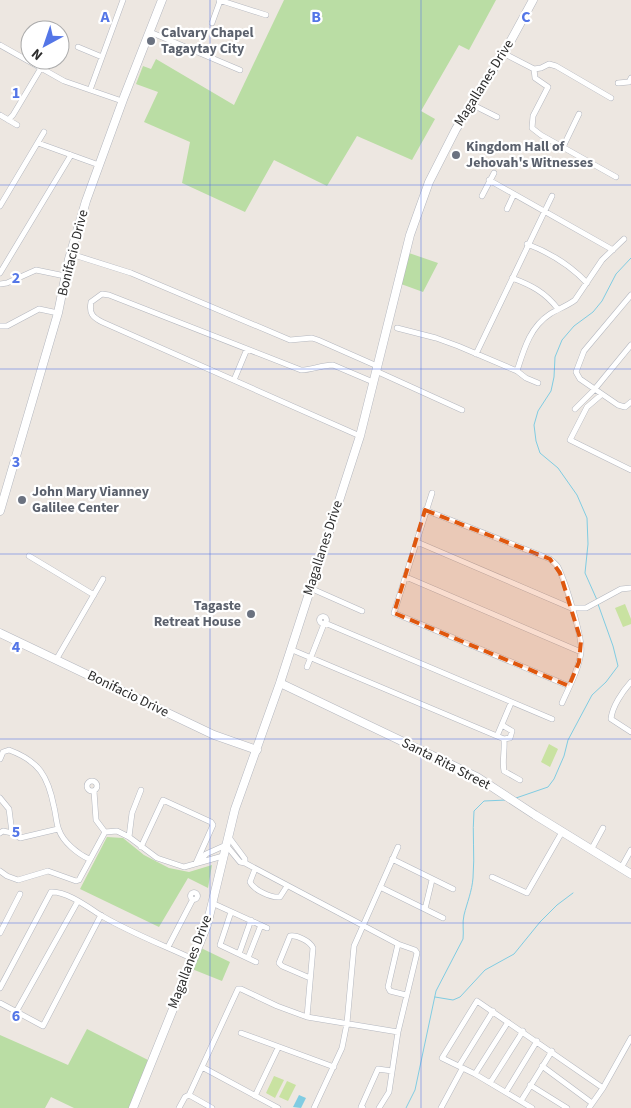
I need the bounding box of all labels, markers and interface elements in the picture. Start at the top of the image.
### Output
text: A [99,6,110,28]
text: B [311,6,321,28]
text: C [521,6,531,28]
north arrow [20,20,70,70]
place label: Calvary Chapel Tagaytay City [161,23,254,59]
marker: Calvary Chapel Tagaytay City [145,35,157,47]
street label: Magallanes Drive [449,36,519,130]
text: N [27,44,47,65]
text: 1 [12,82,20,104]
place label: Kingdom Hall of Jehovah's Witnesses [466,137,593,173]
marker: Kingdom Hall of Jehovah's Witnesses [450,149,462,161]
street label: Bonifacio Drive [53,208,93,298]
text: 2 [12,267,20,289]
text: 3 [12,451,20,473]
place label: John Mary Vianney Galilee Center [32,482,150,518]
marker: John Mary Vianney Galilee Center [16,494,28,506]
street label: Magallanes Drive [298,498,348,598]
place label: Tagaste Retreat House [154,596,241,632]
marker: Tagaste Retreat House [245,608,257,620]
text: 4 [12,636,21,658]
street label: Bonifacio Drive [84,666,172,722]
street label: Santa Rita Street [398,733,494,795]
text: 5 [12,821,20,843]
street label: Magallanes Drive [163,912,217,1012]
text: 6 [12,1005,20,1027]

